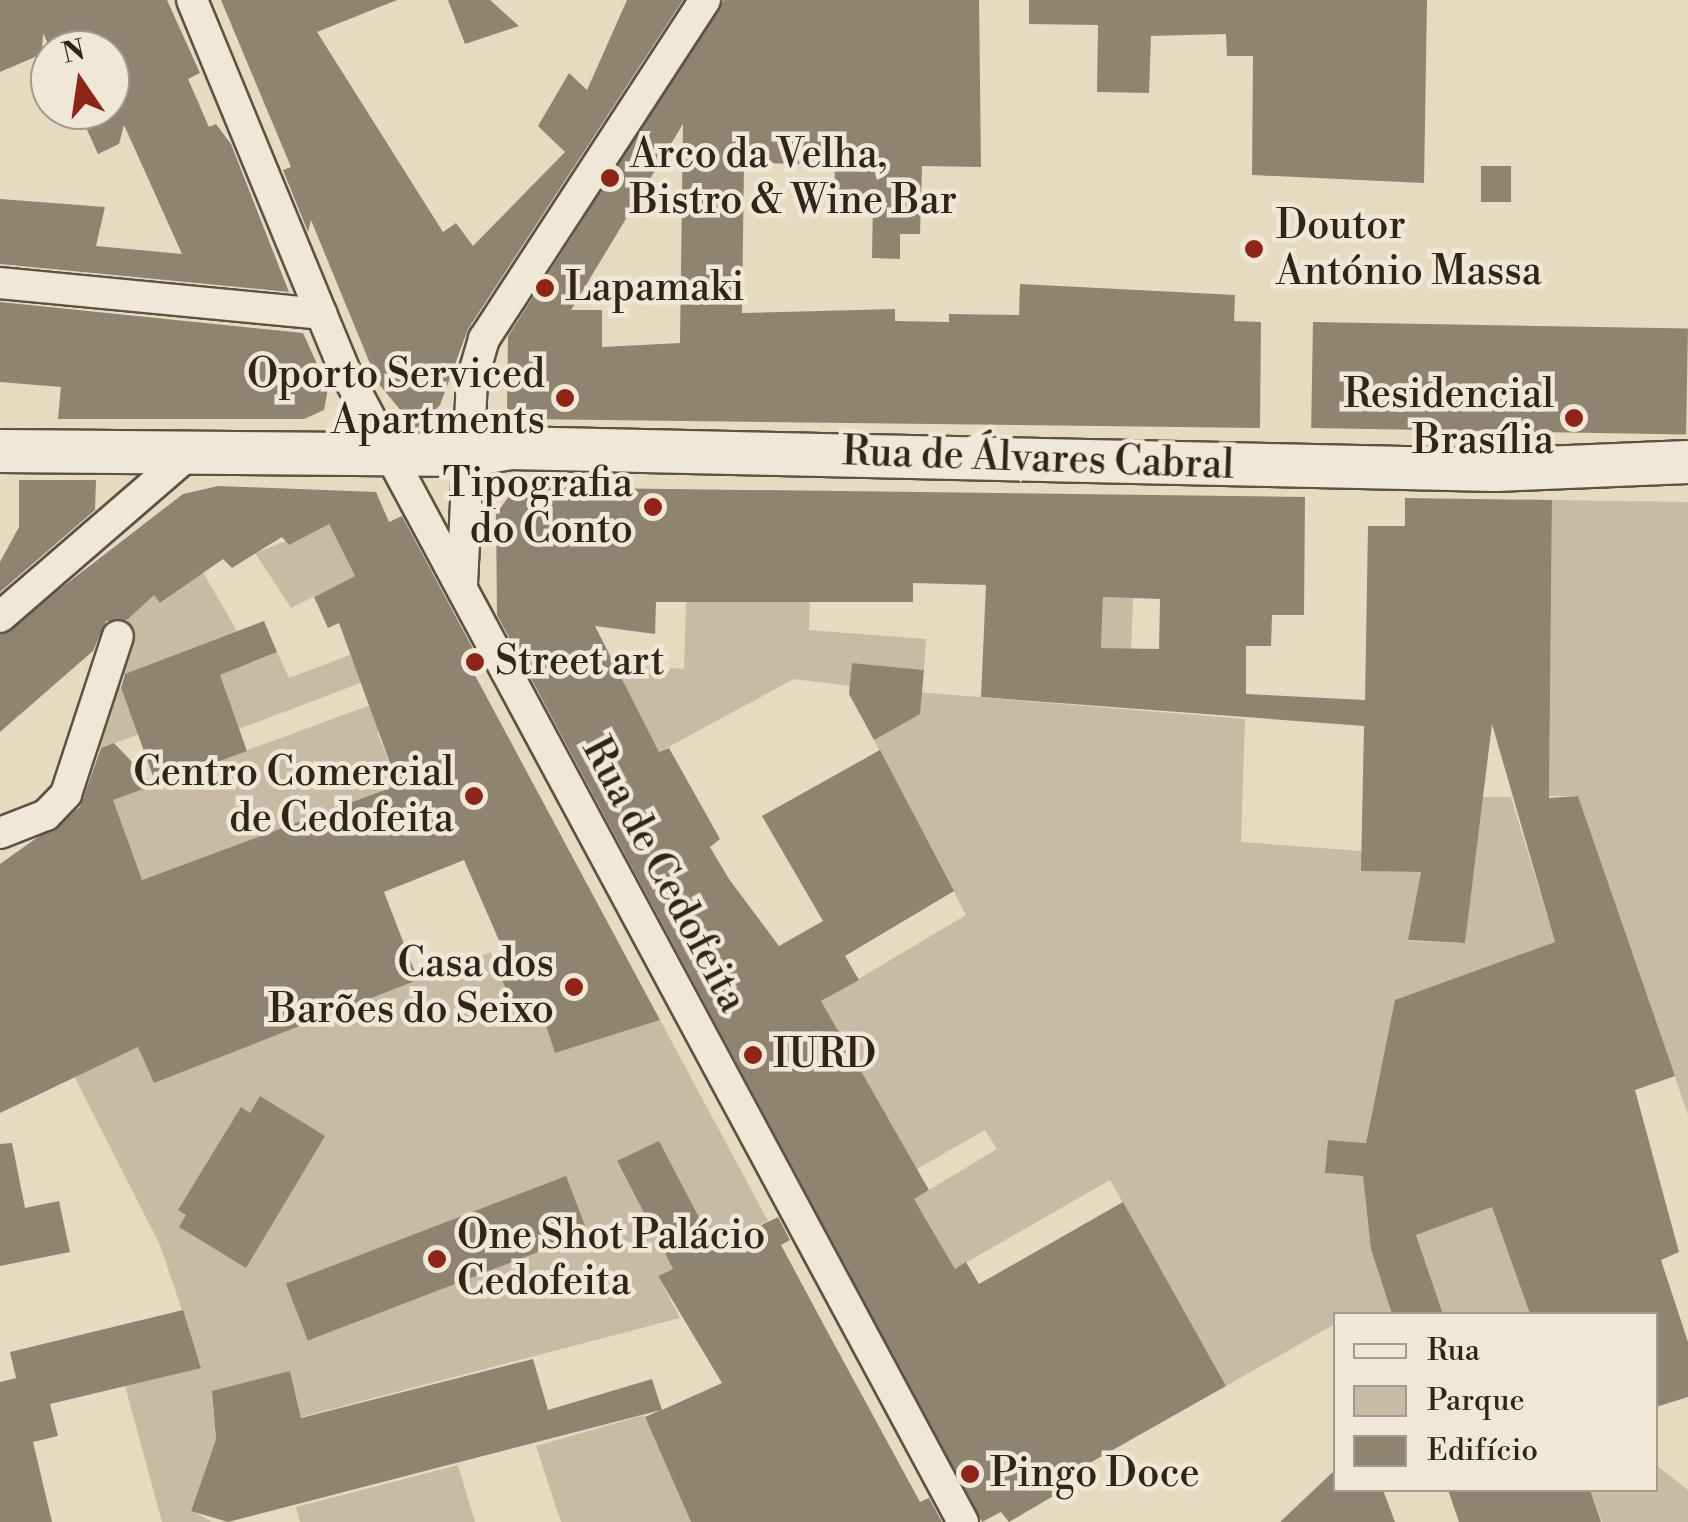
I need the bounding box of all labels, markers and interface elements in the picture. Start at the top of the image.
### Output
north arrow [30,30,130,130]
text: N [59,33,88,72]
place label: Arco da Velha, Bistro & Wine Bar [630,131,957,225]
marker: Arco da Velha, Bistro & Wine Bar [599,167,621,189]
place label: Doutor António Massa [1276,202,1542,296]
marker: Doutor António Massa [1241,236,1267,262]
place label: Lapamaki [565,264,744,312]
marker: Lapamaki [534,277,556,299]
place label: Oporto Serviced Apartments [247,351,545,445]
place label: Residencial Brasília [1344,371,1554,465]
marker: Oporto Serviced Apartments [554,387,576,409]
marker: Residencial Brasília [1563,407,1585,429]
street label: Rua de Álvares Cabral [841,428,1235,490]
place label: Tipografia do Conto [443,460,633,554]
marker: Tipografia do Conto [642,496,664,518]
place label: Street art [495,638,665,686]
marker: Street art [464,651,486,673]
street label: Rua de Cedofeita [571,730,757,1020]
place label: Centro Comercial de Cedofeita [133,749,454,843]
marker: Centro Comercial de Cedofeita [463,785,485,807]
place label: Casa dos Barões do Seixo [269,940,554,1034]
marker: Casa dos Barões do Seixo [563,976,585,998]
place label: IURD [773,1031,876,1079]
marker: IURD [742,1044,764,1066]
place label: One Shot Palácio Cedofeita [457,1212,765,1306]
marker: One Shot Palácio Cedofeita [426,1248,448,1270]
legend [1333,1312,1658,1492]
text: Rua [1427,1332,1480,1370]
text: Parque [1427,1382,1525,1420]
text: Edifício [1427,1432,1538,1470]
place label: Pingo Doce [990,1450,1200,1498]
marker: Pingo Doce [959,1463,981,1485]

